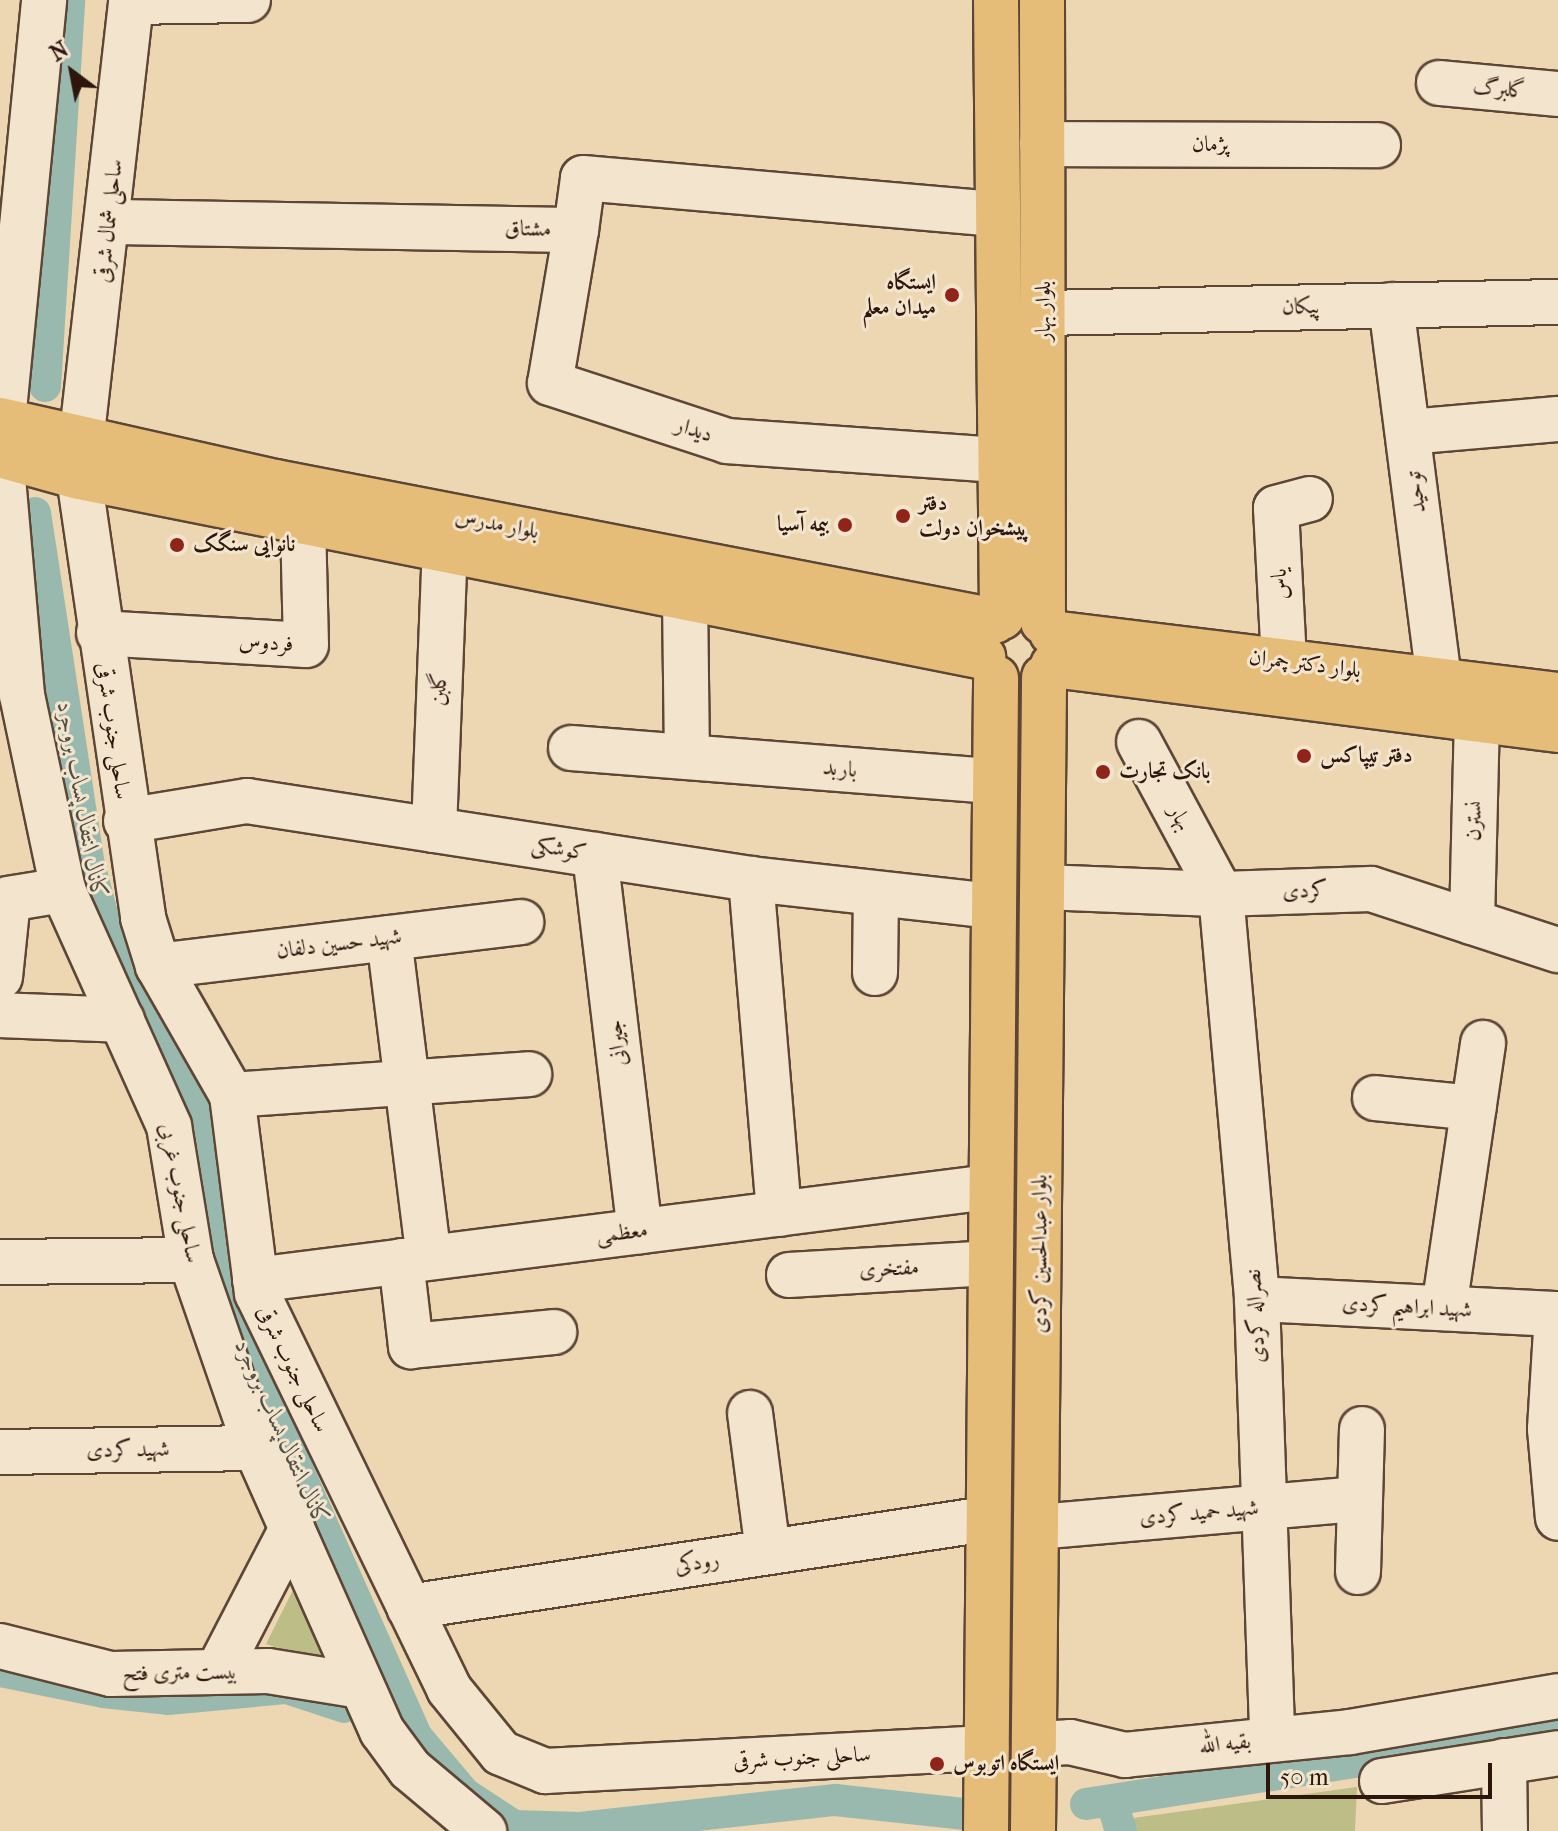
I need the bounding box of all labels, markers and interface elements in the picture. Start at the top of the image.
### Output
north arrow [32,32,112,112]
text: N [45,36,73,67]
street label: گلبرگ [1472,74,1526,104]
street label: پژمان [1192,132,1228,158]
street label: ساحلی شمال شرقی [89,158,129,284]
street label: مشتاق [504,215,552,243]
place label: ایستگاه میدان معلم [862,269,936,320]
street label: بلوار بهار [1031,281,1057,341]
marker: ایستگاه میدان معلم [943,286,961,304]
street label: پیکان [1282,293,1320,321]
street label: دیدار [672,412,716,448]
street label: توحید [1400,470,1432,514]
place label: دفتر پیشخوان دولت [919,490,1029,542]
street label: بلوار مدرس [453,503,541,545]
marker: دفتر پیشخوان دولت [894,507,912,525]
place label: بیمه آسیا [777,512,829,538]
marker: بیمه آسیا [836,516,854,534]
place label: نانوایی سنگک [193,532,295,558]
marker: نانوایی سنگک [168,536,186,554]
street label: یاس [1266,568,1294,600]
street label: فردوس [238,628,294,658]
street label: بلوار دکتر چمران [1247,644,1363,684]
street label: ساحلی جنوب شرقی [90,661,136,801]
street label: گلبن [425,672,453,706]
water label: کانال انتقال پساب بروجرد [50,699,114,903]
place label: دفتر تیپاکس [1320,743,1413,769]
marker: دفتر تیپاکس [1295,747,1313,765]
street label: باربد [822,754,858,784]
place label: بانک تجارت [1119,759,1210,785]
marker: بانک تجارت [1094,763,1112,781]
street label: بهار [1162,801,1198,835]
street label: نسترن [1460,801,1488,841]
street label: کوشکی [529,832,589,866]
street label: کردی [1282,877,1328,905]
street label: شهید حسین دلفان [275,923,403,965]
street label: جیرانی [601,1018,633,1068]
street label: ساحلی جنوب غربی [154,1121,206,1265]
street label: بلوار عبدالحسین کردی [1027,1174,1053,1334]
street label: معظمی [595,1217,649,1249]
street label: مفتخری [858,1254,920,1284]
street label: نصراله کردی [1240,1268,1272,1364]
street label: شهید ابراهیم کردی [1341,1290,1473,1324]
street label: ساحلی جنوب شرقی [251,1301,335,1437]
water label: کانال انتقال پساب بروجرد [228,1335,336,1531]
street label: شهید کردی [86,1436,170,1464]
street label: شهید حمید کردی [1138,1495,1260,1531]
street label: رودکی [673,1546,721,1580]
street label: بیست متری فتح [122,1659,238,1687]
street label: بقیه الله [1198,1728,1252,1760]
street label: ساحلی جنوب شرقی [732,1741,872,1775]
scale bar [1270,1747,1496,1797]
place label: ایستگاه اتوبوس [953,1751,1059,1777]
marker: ایستگاه اتوبوس [928,1755,946,1773]
text: 50 m [1280,1763,1329,1791]

